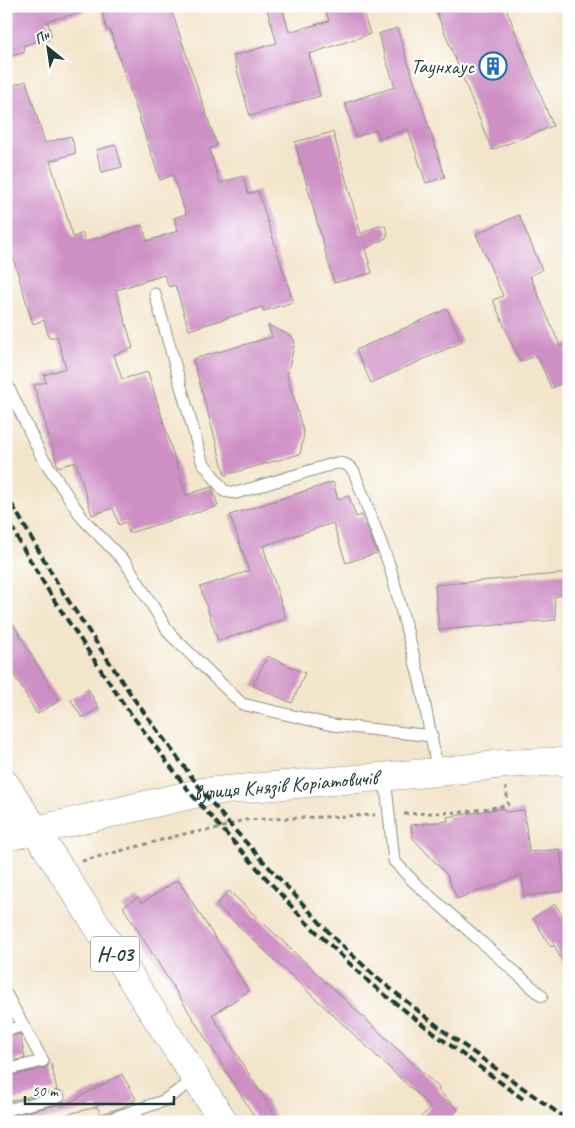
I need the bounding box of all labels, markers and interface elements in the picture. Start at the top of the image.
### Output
north arrow [22,22,72,72]
text: Пн [31,26,53,48]
building icon: Таунхаус [478,51,508,81]
place label: Таунхаус [410,53,475,79]
street label: вулиця Князів Коріатовичів [191,764,383,807]
road number: Н-03 [91,936,139,972]
scale bar [25,1073,174,1105]
text: 50 m [32,1082,59,1101]

